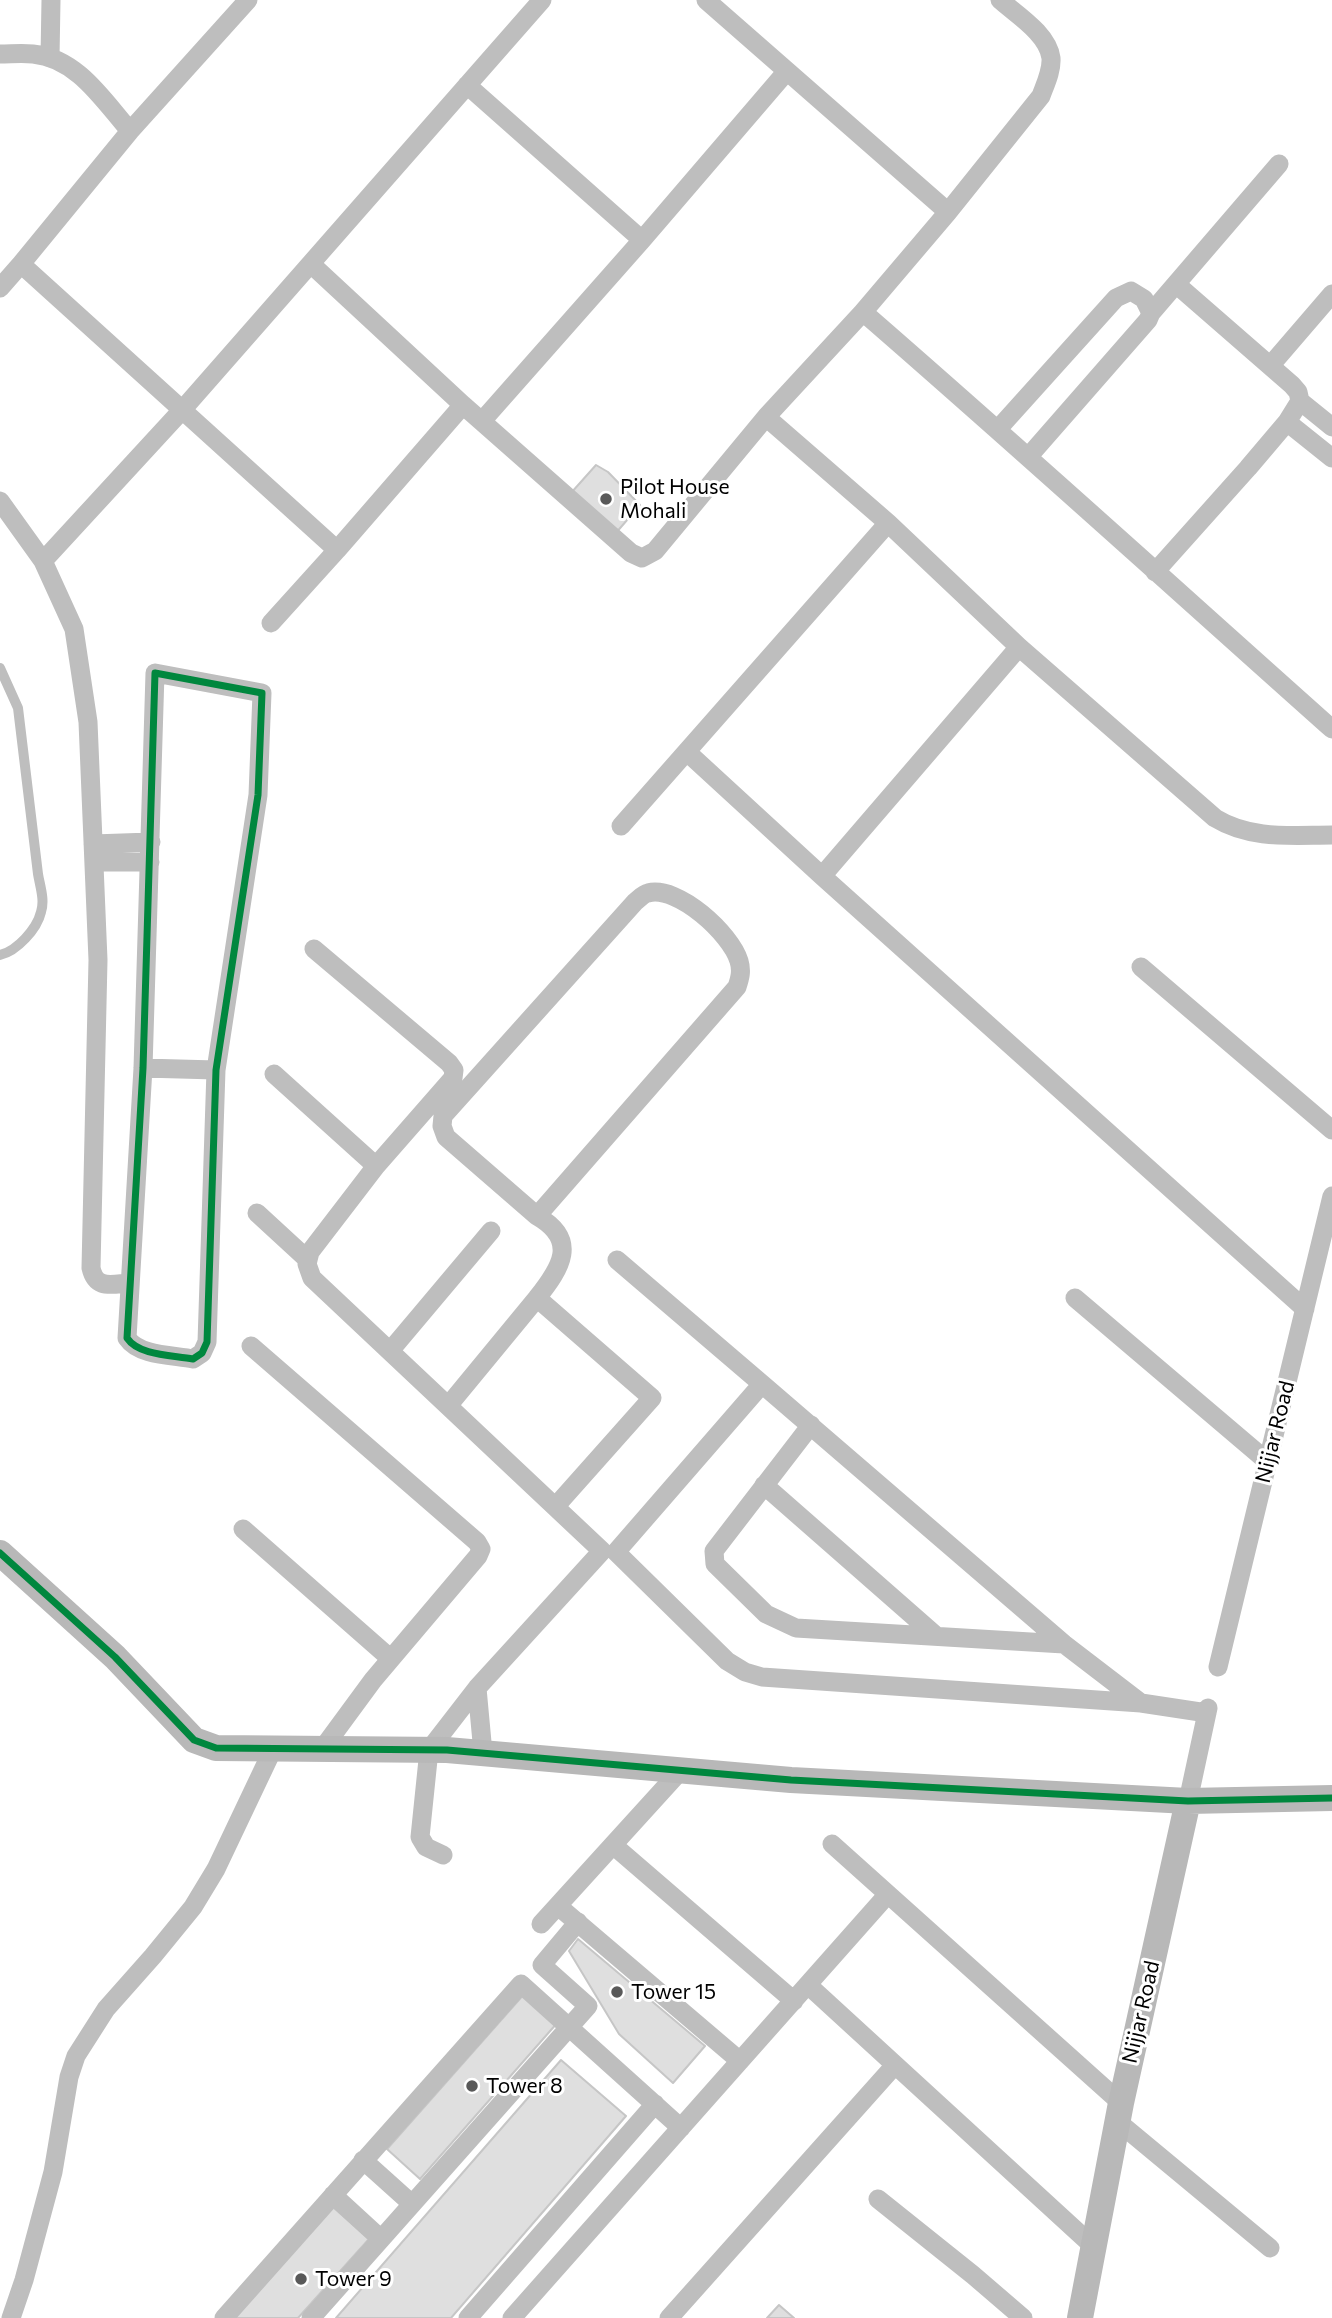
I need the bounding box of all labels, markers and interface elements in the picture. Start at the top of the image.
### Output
place label: Pilot House Mohali [620,474,730,524]
marker: Pilot House Mohali [598,491,614,507]
street label: Nijjar Road [1250,1378,1300,1486]
street label: Nijjar Road [1117,1958,1165,2066]
place label: Tower 15 [631,1979,716,2005]
marker: Tower 15 [609,1984,625,2000]
place label: Tower 8 [486,2073,563,2099]
marker: Tower 8 [464,2078,480,2094]
place label: Tower 9 [315,2266,392,2292]
marker: Tower 9 [293,2271,309,2287]

